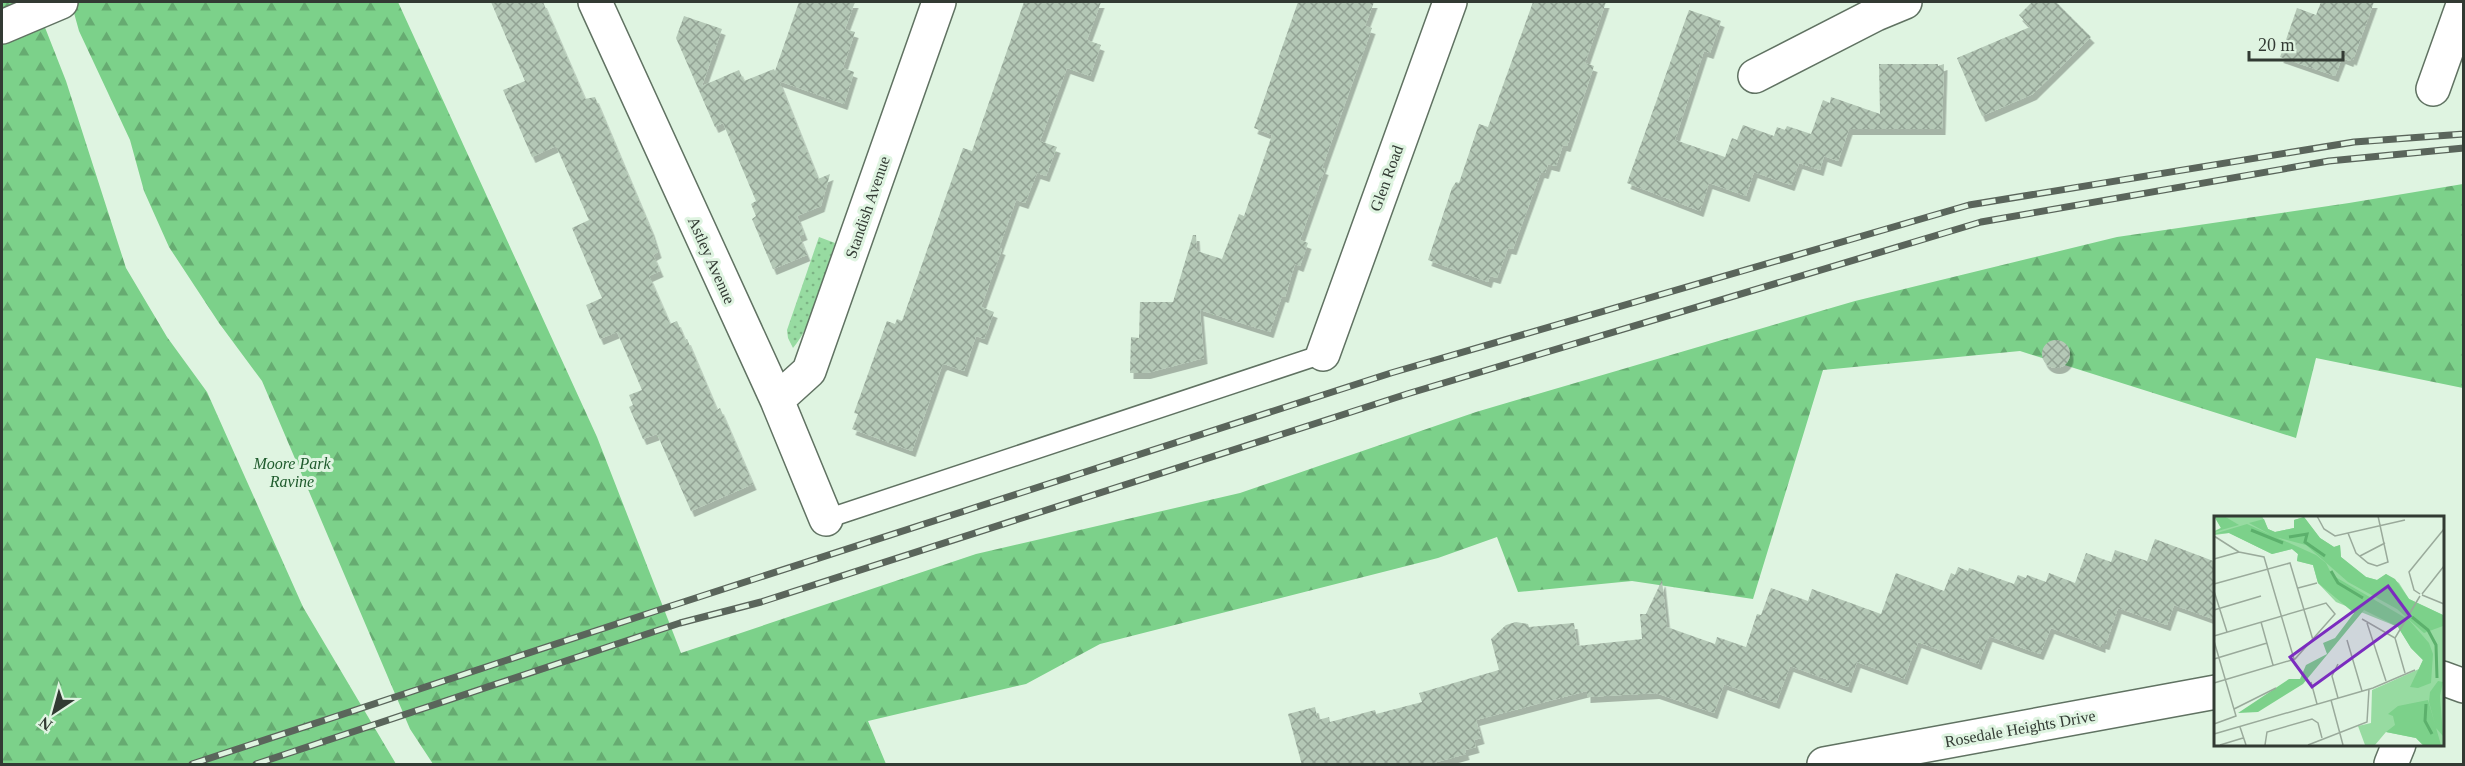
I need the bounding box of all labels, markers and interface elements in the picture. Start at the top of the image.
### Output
scale bar [2249,24,2344,62]
text: 20 m [2258,35,2295,55]
street label: Glen Road [1367,143,1406,213]
street label: Standish Avenue [842,154,893,260]
street label: Astley Avenue [684,214,738,307]
park label: Moore Park Ravine [252,455,331,490]
inset map [2214,516,2444,745]
north arrow [24,682,84,742]
street label: Rosedale Heights Drive [1943,707,2097,751]
text: N [35,713,55,734]

